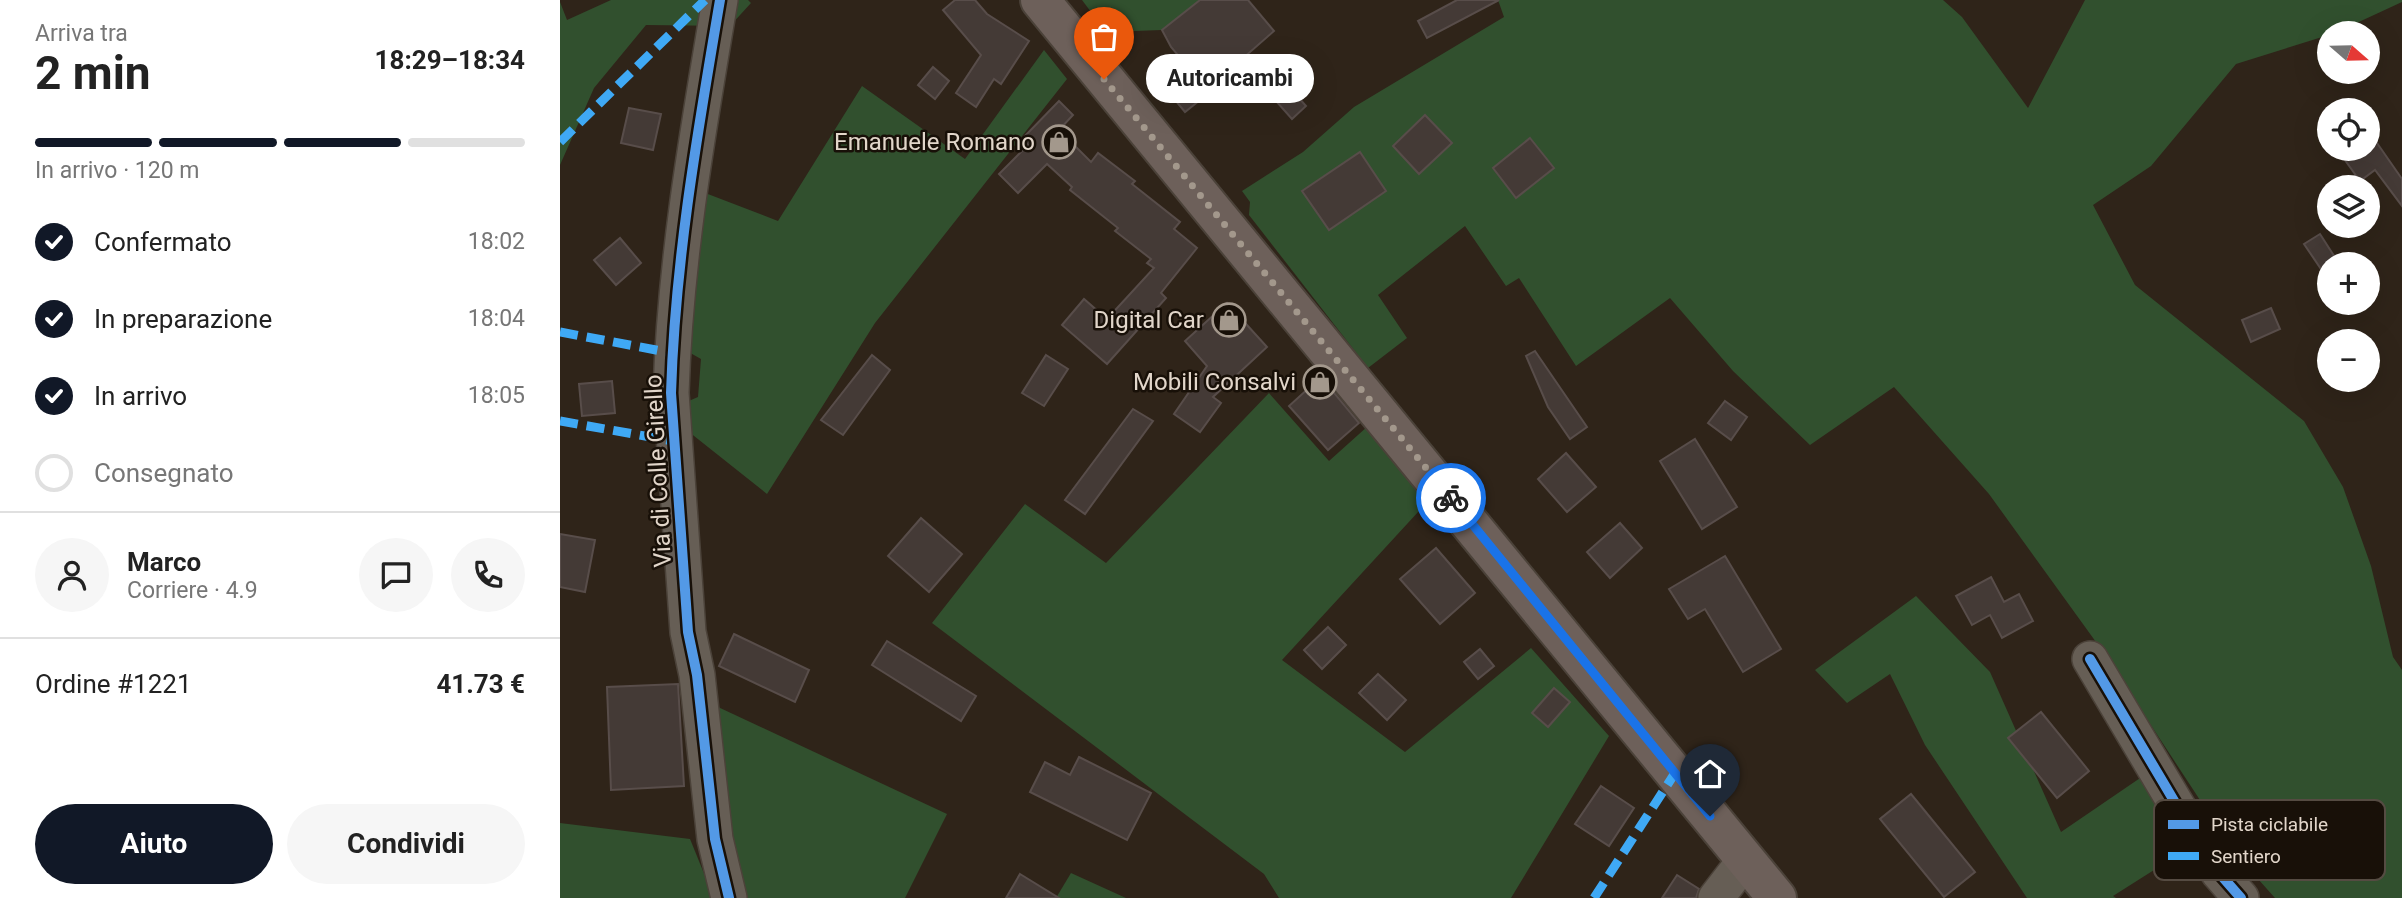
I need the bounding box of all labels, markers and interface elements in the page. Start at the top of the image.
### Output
pin [1074,7,1134,79]
icon: bag [1085,18,1123,56]
text: Arriva tra [35,20,128,47]
north arrow [2317,21,2380,84]
map controls [2317,21,2380,392]
text: 18:29–18:34 [375,45,525,75]
text: 2 min [35,46,151,100]
callout: Autoricambi [1146,55,1314,104]
text: Autoricambi [1167,65,1293,92]
button: locate [2317,98,2380,161]
shop icon: Emanuele Romano [1040,123,1078,161]
place label: Emanuele Romano [834,128,1035,156]
text: In arrivo · 120 m [35,157,200,184]
button: layers [2317,175,2380,238]
icon: check [35,223,73,261]
text: Confermato [94,227,231,257]
text: 18:02 [468,228,525,255]
button: + [2317,252,2380,315]
icon: check [35,300,73,338]
shop icon: Digital Car [1210,301,1248,339]
text: In preparazione [94,304,272,334]
text: 18:04 [468,305,525,332]
place label: Digital Car [1094,306,1204,334]
button: − [2317,329,2380,392]
shop icon: Mobili Consalvi [1301,363,1339,401]
place label: Mobili Consalvi [1133,368,1296,396]
street label: Via di Colle Girello [639,374,677,568]
icon: check [35,377,73,415]
text: In arrivo [94,381,187,411]
text: 18:05 [468,382,525,409]
text: Consegnato [94,458,234,488]
courier [1416,463,1486,533]
icon: bike [1432,479,1470,517]
button: person [35,538,109,612]
button: chat [359,538,433,612]
button: phone [451,538,525,612]
text: Marco [127,547,201,577]
text: Corriere · 4.9 [127,577,258,604]
text: Ordine #1221 [35,669,192,699]
text: 41.73 € [436,669,525,699]
pin [1680,744,1740,816]
icon: home [1691,755,1729,793]
legend [2154,800,2385,880]
button: Aiuto [35,804,273,884]
button: Condividi [287,804,525,884]
text: Pista ciclabile [2211,813,2328,836]
text: Sentiero [2211,845,2281,868]

